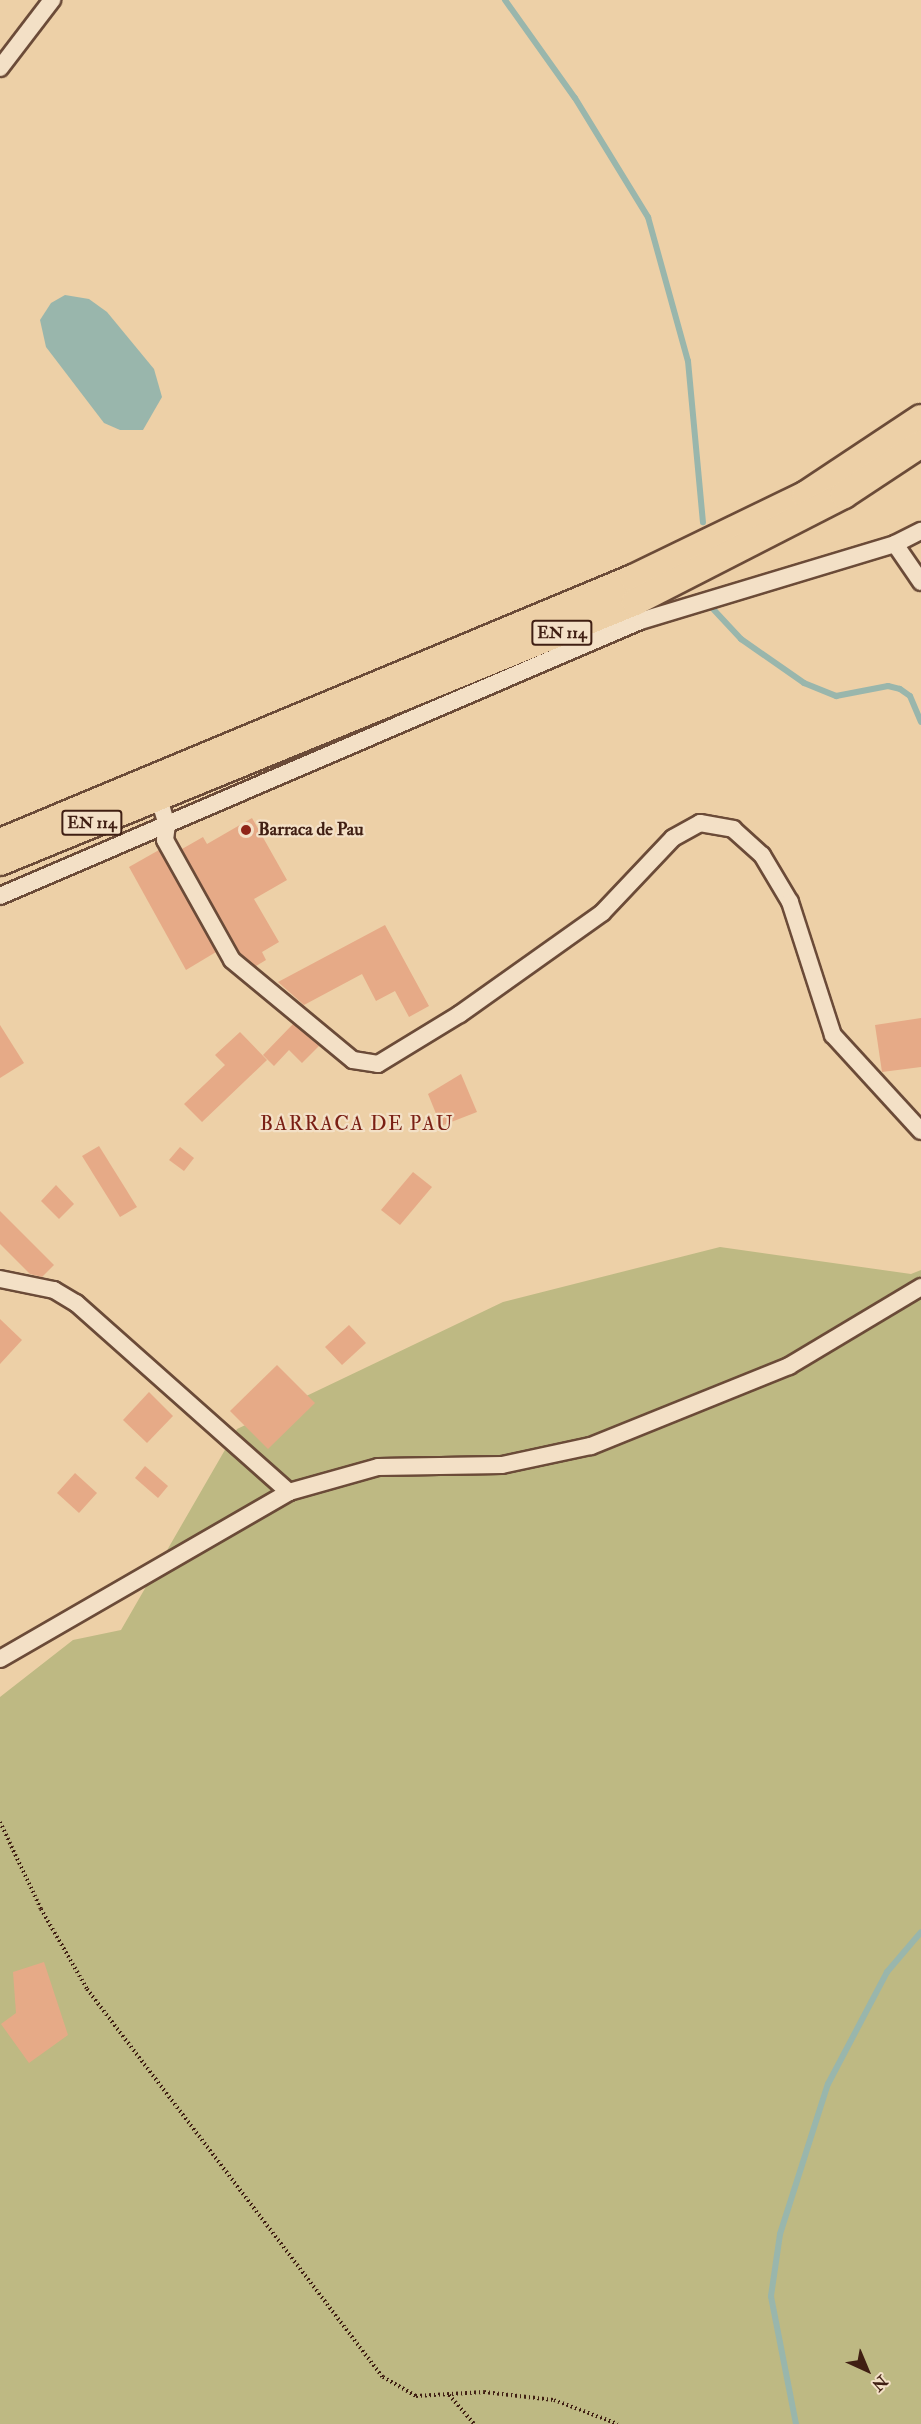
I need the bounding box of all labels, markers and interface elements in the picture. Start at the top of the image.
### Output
road number: EN 114 [530,620,594,646]
road number: EN 114 [60,810,124,836]
place label: Barraca de Pau [258,819,363,841]
marker: Barraca de Pau [239,823,253,837]
district label: BARRACA DE PAU [260,1111,454,1135]
north arrow [837,2340,897,2400]
text: N [867,2371,892,2395]

